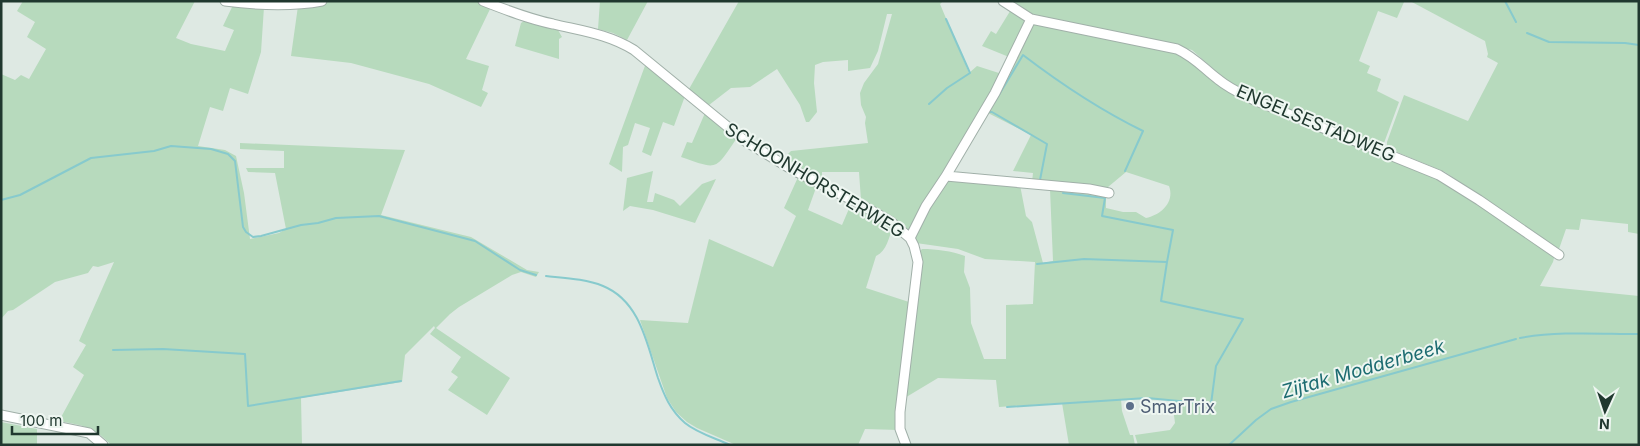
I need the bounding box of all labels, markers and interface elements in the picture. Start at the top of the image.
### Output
street label: ENGELSESTADWEG [1234,80,1398,166]
street label: SCHOONHORSTERWEG [722,118,908,242]
water label: Zijtak Modderbeek [1279,335,1448,403]
north arrow [1580,386,1630,436]
place label: SmarTrix [1140,396,1215,417]
marker: SmarTrix [1124,400,1136,412]
scale bar [12,404,99,436]
text: 100 m [20,411,62,430]
text: N [1599,416,1610,433]

